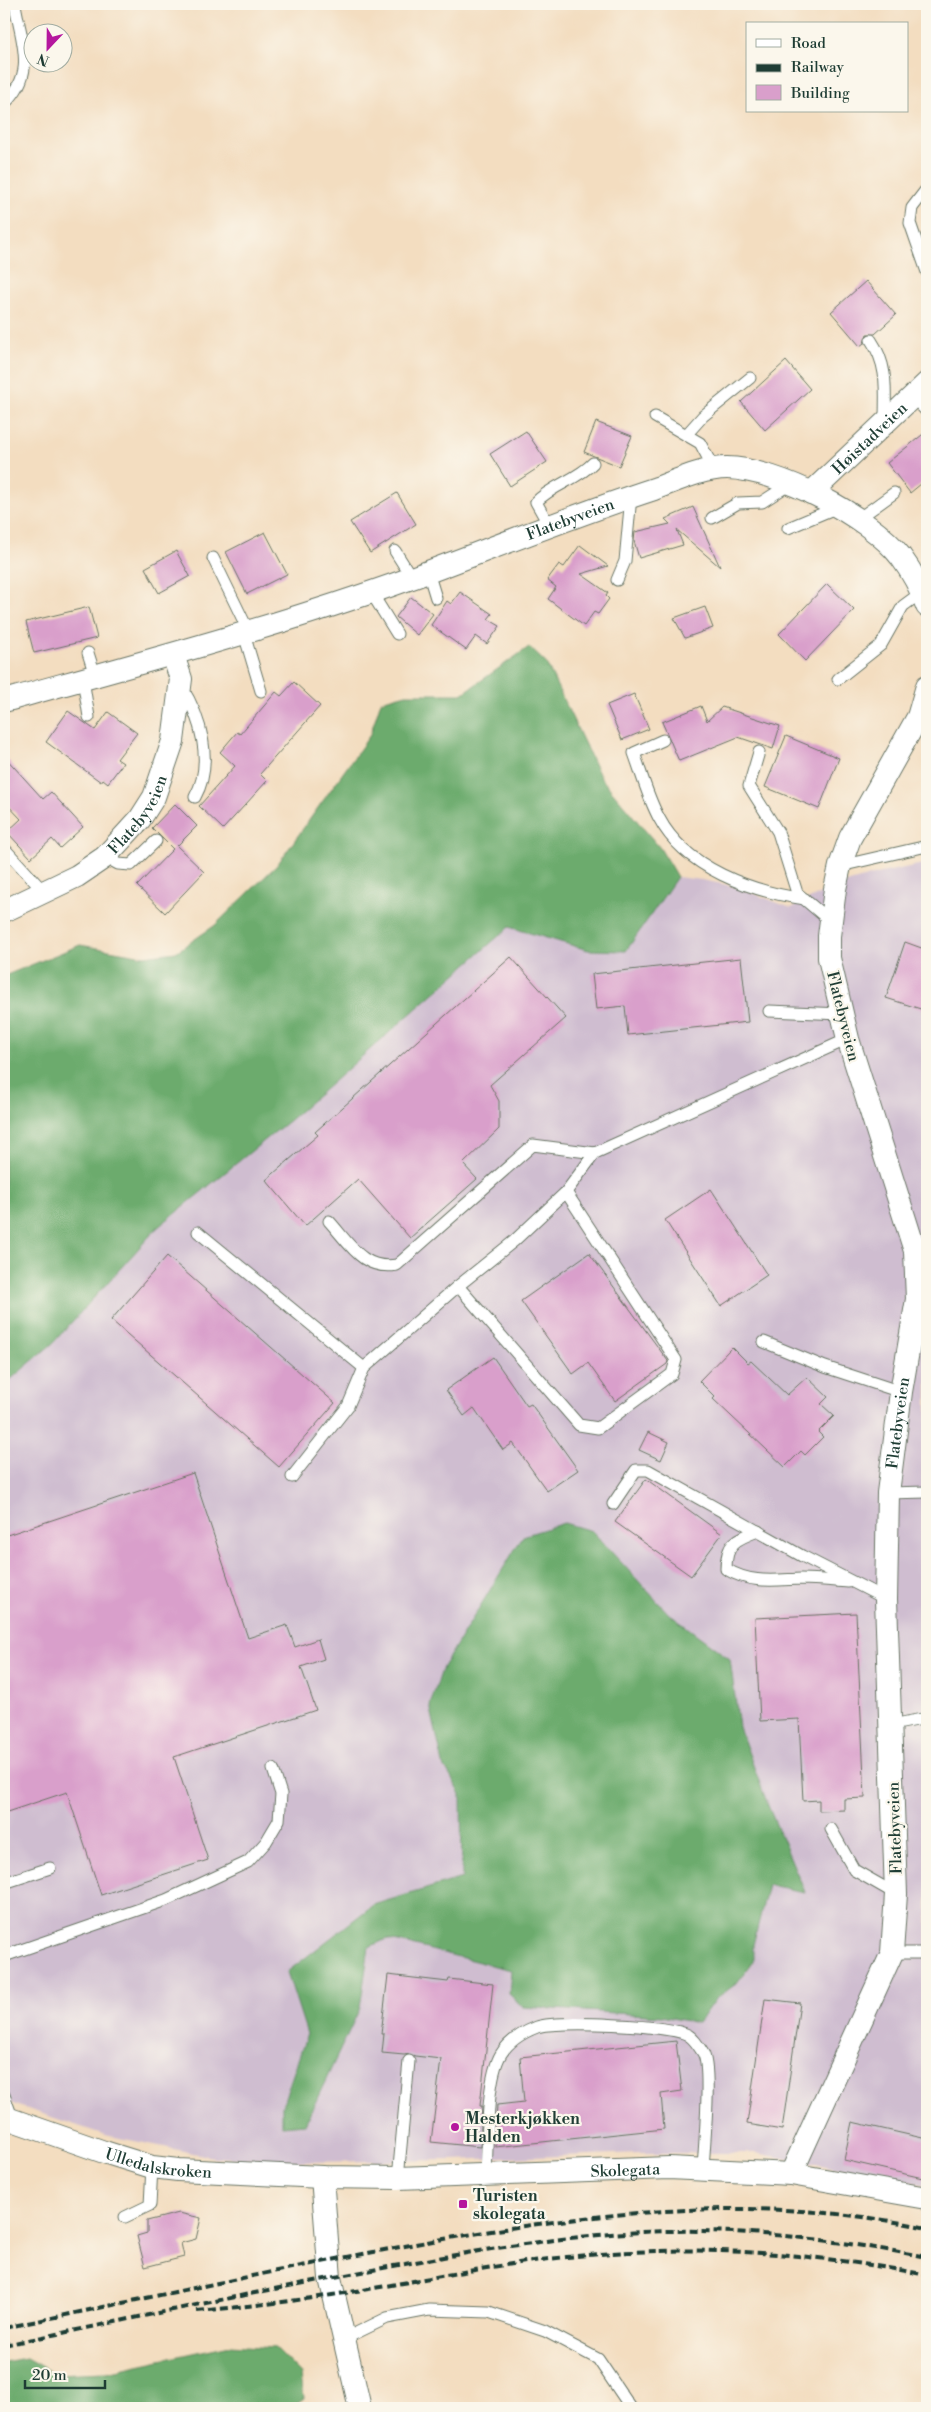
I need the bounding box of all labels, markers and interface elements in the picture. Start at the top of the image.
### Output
north arrow [22,22,72,72]
legend [746,22,908,112]
text: Road [791,34,826,53]
text: N [35,49,52,70]
text: Railway [791,58,845,77]
text: Building [790,84,850,103]
street label: Høistadveien [828,398,912,479]
street label: Flatebyveien [523,494,617,545]
street label: Flatebyveien [104,772,172,859]
street label: Flatebyveien [822,969,864,1064]
street label: Flatebyveien [882,1375,914,1470]
street label: Flatebyveien [883,1781,907,1874]
place label: Mesterkjøkken Halden [465,2109,580,2147]
marker: Mesterkjøkken Halden [449,2121,461,2133]
street label: Ulledalskroken [103,2144,213,2183]
street label: Skolegata [590,2159,661,2182]
place label: Turisten skolegata [473,2186,546,2224]
marker: Turisten skolegata [457,2198,469,2210]
scale bar [25,2357,105,2389]
text: 20 m [32,2366,67,2385]

